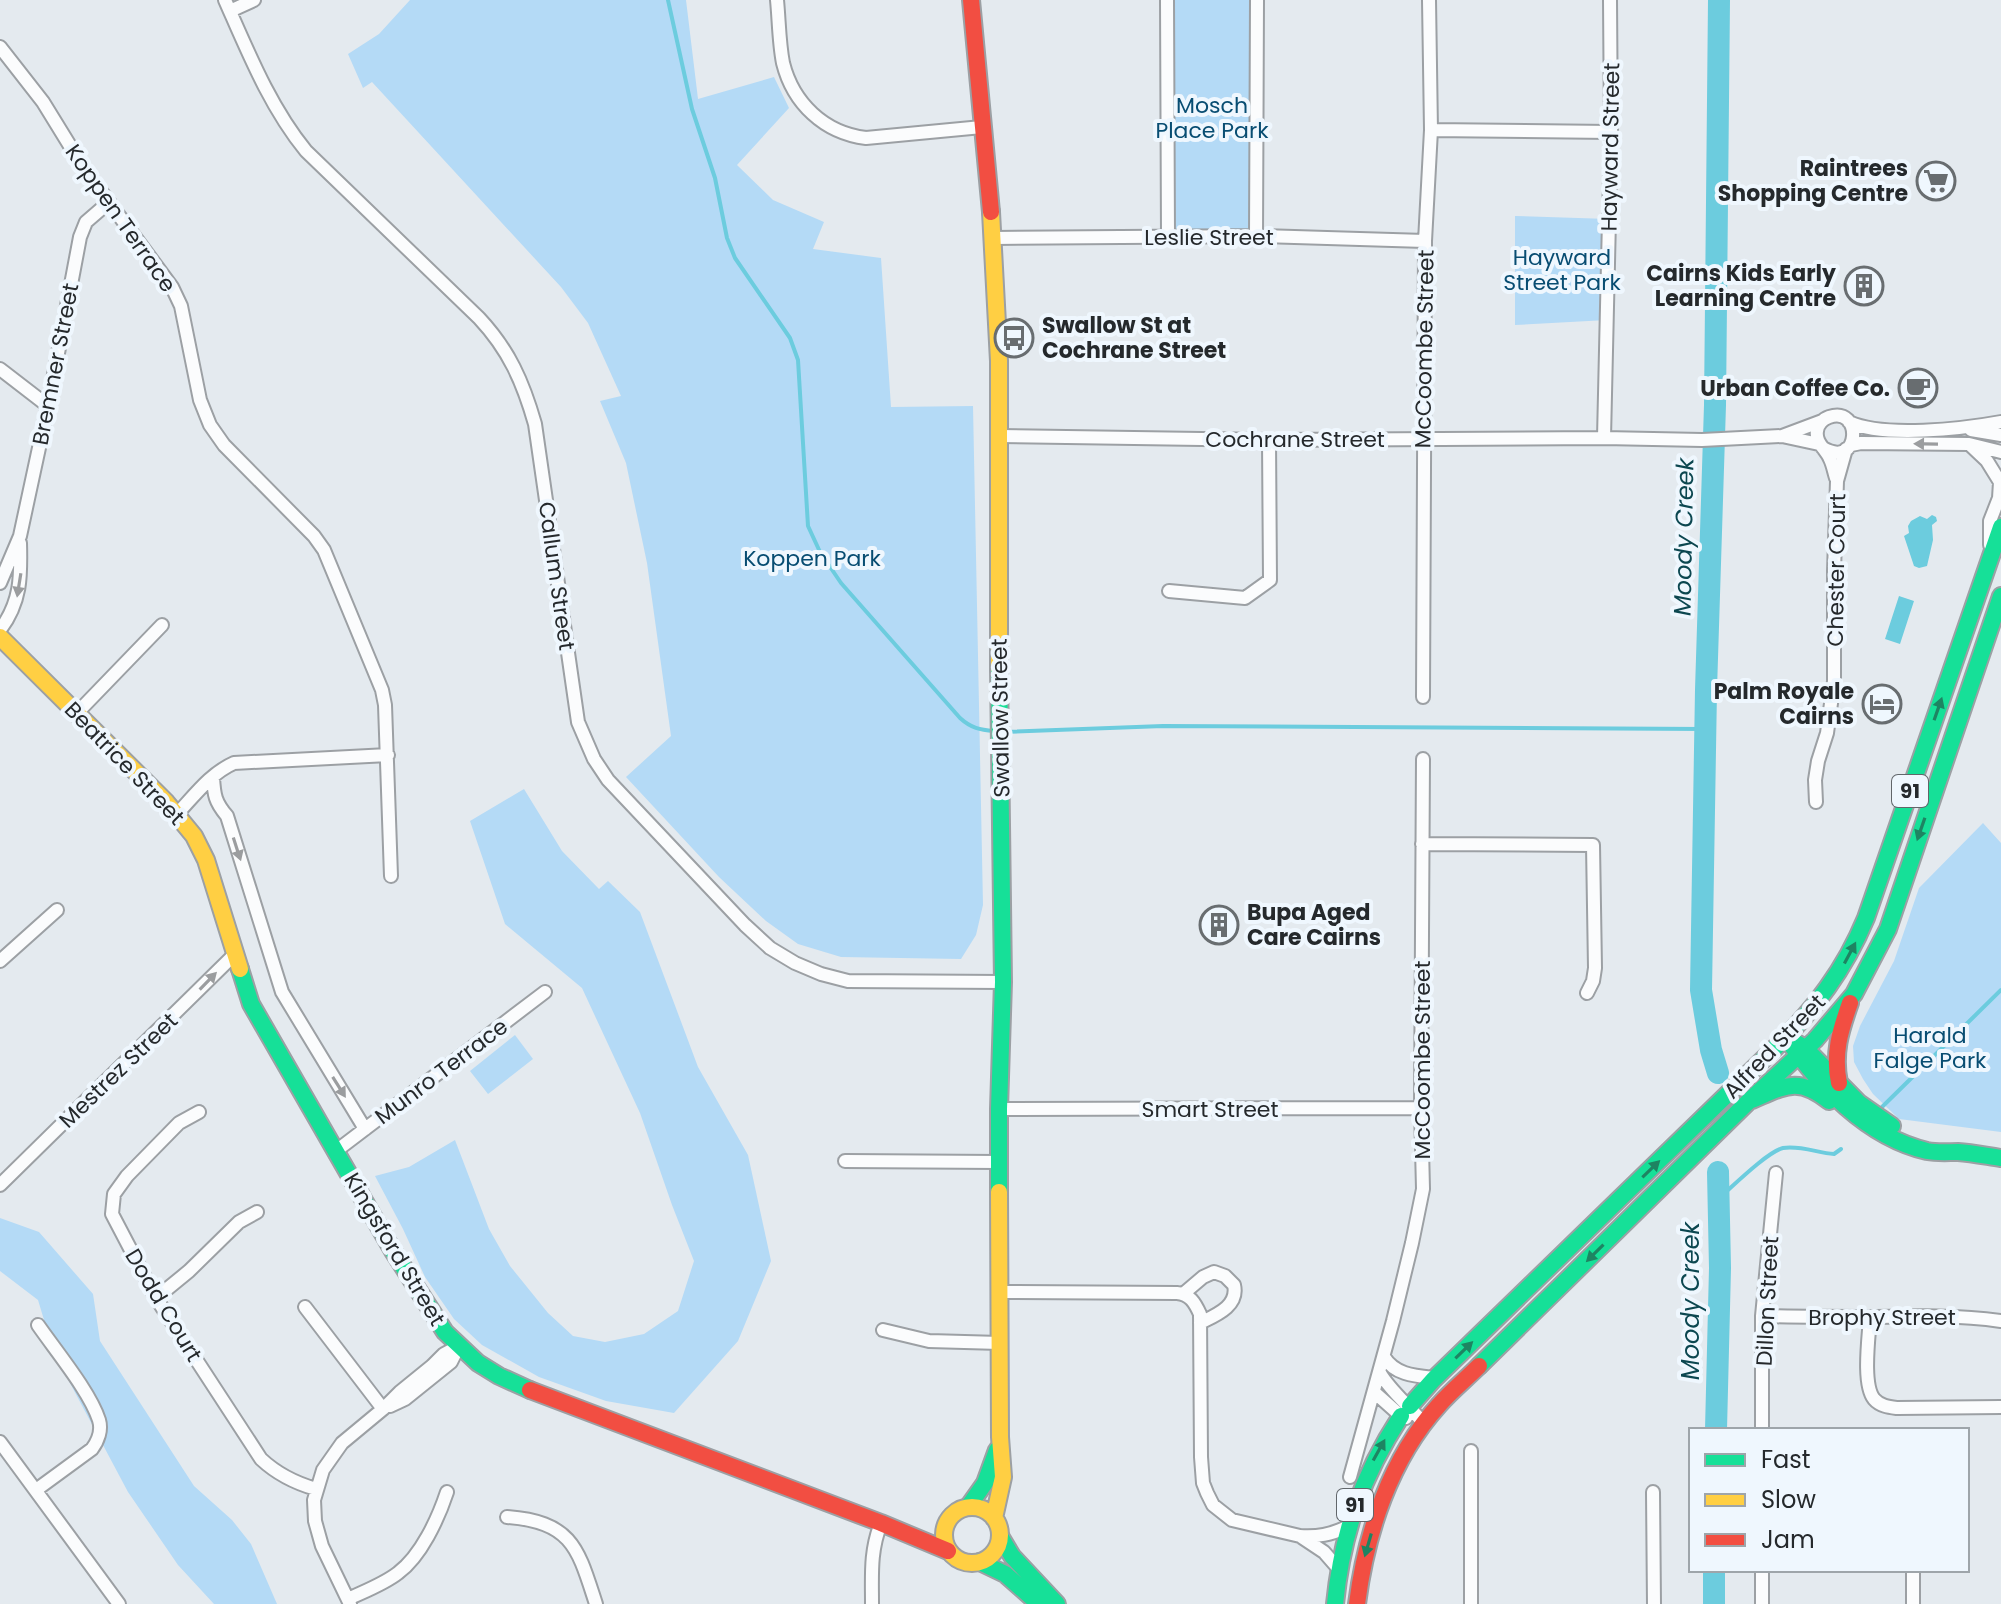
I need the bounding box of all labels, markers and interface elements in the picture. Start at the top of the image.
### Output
street label: Hayward Street [1594,62,1627,232]
park label: Mosch Place Park [1155,90,1269,146]
street label: Koppen Terrace [58,138,183,299]
place label: Raintrees Shopping Centre [1718,153,1908,209]
supermarket icon: Raintrees Shopping Centre [1915,160,1957,202]
street label: Leslie Street [1144,222,1274,253]
park label: Hayward Street Park [1503,242,1621,298]
street label: McCoombe Street [1407,249,1442,449]
place label: Cairns Kids Early Learning Centre [1646,258,1836,314]
building icon: Cairns Kids Early Learning Centre [1843,265,1885,307]
street label: Bremner Street [25,281,86,448]
place label: Swallow St at Cochrane Street [1042,310,1226,366]
bus stop icon: Swallow St at Cochrane Street [993,317,1035,359]
cafe icon: Urban Coffee Co. [1897,367,1939,409]
place label: Urban Coffee Co. [1700,373,1890,404]
street label: Cochrane Street [1205,424,1385,455]
one-way arrow [1913,437,1938,450]
water label: Moody Creek [1666,456,1701,616]
street label: Chester Court [1820,493,1853,647]
street label: Callum Street [531,500,582,652]
park label: Koppen Park [743,543,882,574]
one-way arrow [12,573,24,598]
street label: Swallow Street [984,638,1017,798]
place label: Palm Royale Cairns [1714,676,1854,732]
hotel icon: Palm Royale Cairns [1861,683,1903,725]
street label: Beatrice Street [58,695,192,832]
one-way arrow [1932,697,1944,721]
road number: 91 [1892,775,1928,807]
one-way arrow [1915,817,1927,841]
one-way arrow [232,838,244,862]
place label: Bupa Aged Care Cairns [1247,897,1381,953]
building icon: Bupa Aged Care Cairns [1198,904,1240,946]
one-way arrow [1843,942,1856,965]
street label: McCoombe Street [1407,961,1438,1159]
one-way arrow [198,972,217,991]
street label: Alfred Street [1716,987,1832,1105]
street label: Mestrez Street [52,1006,185,1135]
street label: Munro Terrace [368,1011,514,1132]
park label: Harald Falge Park [1874,1020,1987,1076]
one-way arrow [331,1076,345,1098]
street label: Smart Street [1142,1094,1278,1125]
one-way arrow [1641,1161,1660,1179]
street label: Kingsford Street [337,1167,453,1332]
water label: Moody Creek [1674,1220,1707,1380]
street label: Dillon Street [1749,1235,1786,1367]
street label: Dodd Court [118,1243,209,1368]
one-way arrow [1586,1243,1605,1262]
street label: Brophy Street [1808,1302,1956,1333]
one-way arrow [1454,1341,1473,1360]
legend [1689,1428,1969,1572]
one-way arrow [1372,1439,1386,1461]
text: Fast [1761,1443,1811,1476]
text: Slow [1761,1483,1816,1516]
road number: 91 [1337,1489,1373,1521]
text: Jam [1761,1523,1815,1556]
one-way arrow [1361,1533,1374,1557]

